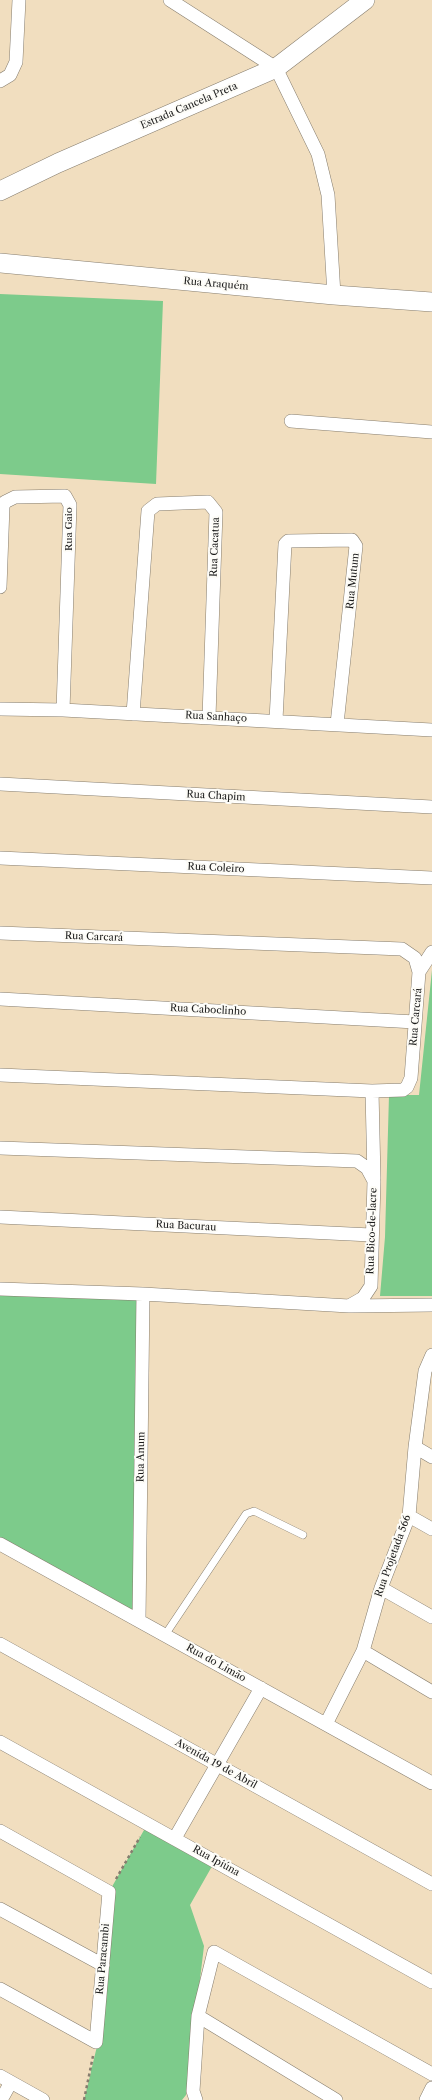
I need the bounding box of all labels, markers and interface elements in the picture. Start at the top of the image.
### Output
street label: Estrada Cancela Preta [139,80,239,132]
street label: Rua Araquém [183,275,249,293]
street label: Rua Gaio [63,507,75,551]
street label: Rua Cacatua [208,517,222,577]
street label: Rua Mutum [344,552,362,610]
street label: Rua Sanhaço [185,709,247,725]
street label: Rua Chapim [186,788,246,804]
street label: Rua Coleiro [187,861,245,875]
street label: Rua Carcará [65,930,123,944]
street label: Rua Carcará [407,987,425,1047]
street label: Rua Caboclinho [170,1002,246,1018]
street label: Rua Bico-de-lacre [364,1187,380,1275]
street label: Rua Bacurau [155,1218,217,1234]
street label: Rua Anum [135,1432,147,1482]
street label: Rua Projetada 566 [373,1513,413,1599]
street label: Rua do Limão [184,1642,248,1684]
street label: Avenida 19 de Abril [173,1737,259,1791]
street label: Rua Ipiúna [190,1843,242,1879]
street label: Rua Paracambi [94,1923,112,1995]

